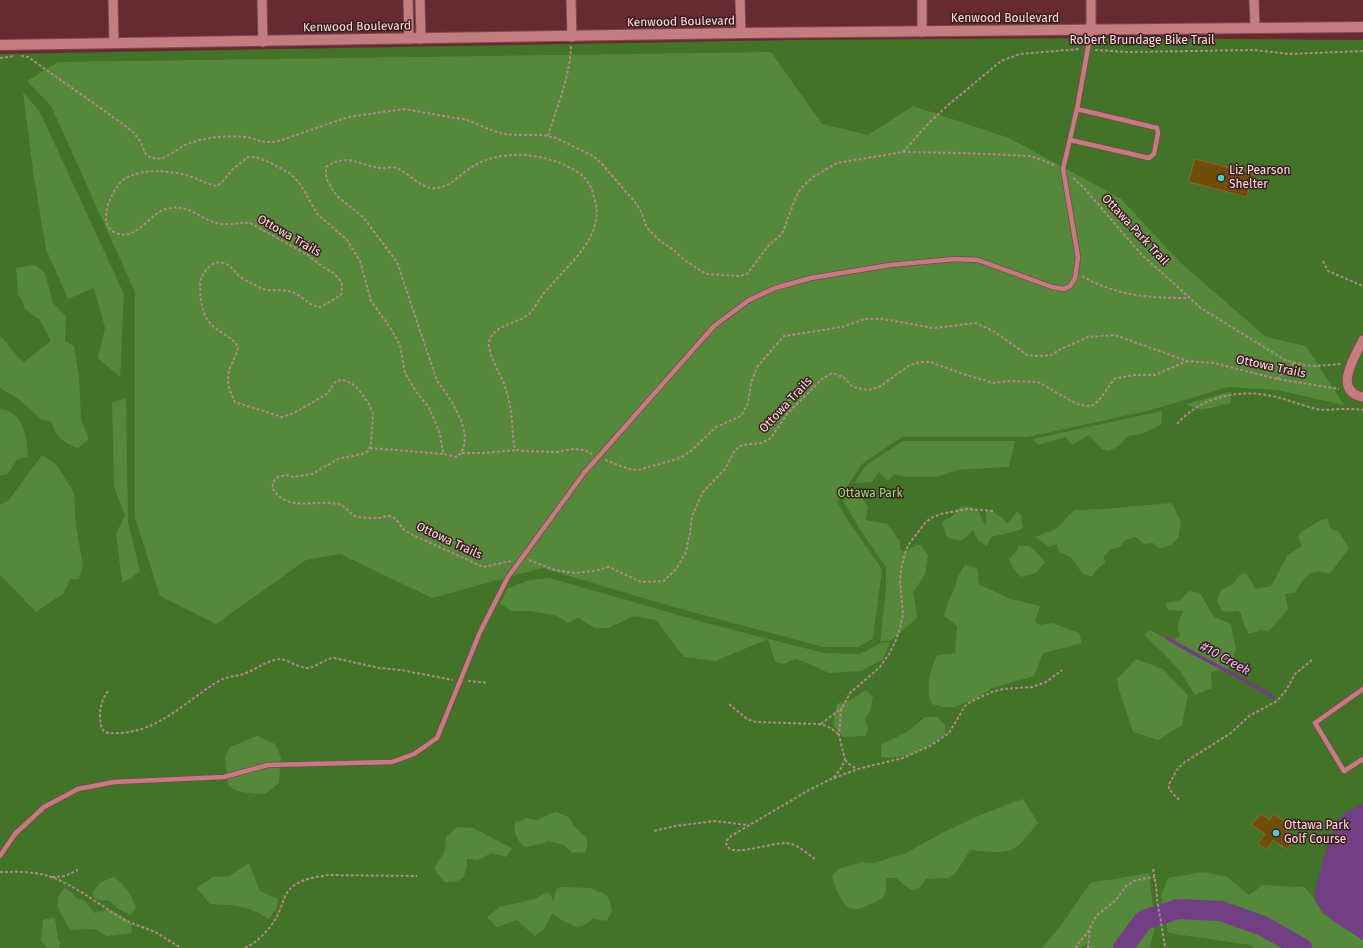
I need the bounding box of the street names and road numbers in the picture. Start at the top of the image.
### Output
street label: Kenwood Boulevard [951,12,1059,26]
street label: Kenwood Boulevard [627,14,735,30]
street label: Kenwood Boulevard [303,19,411,35]
street label: Robert Brundage Bike Trail [1069,34,1215,48]
street label: Ottawa Park Trail [1098,192,1172,268]
street label: Ottowa Trails [255,212,323,260]
street label: Ottowa Trails [1235,353,1307,381]
street label: Ottowa Trails [757,374,815,436]
street label: Ottowa Trails [414,519,484,563]

